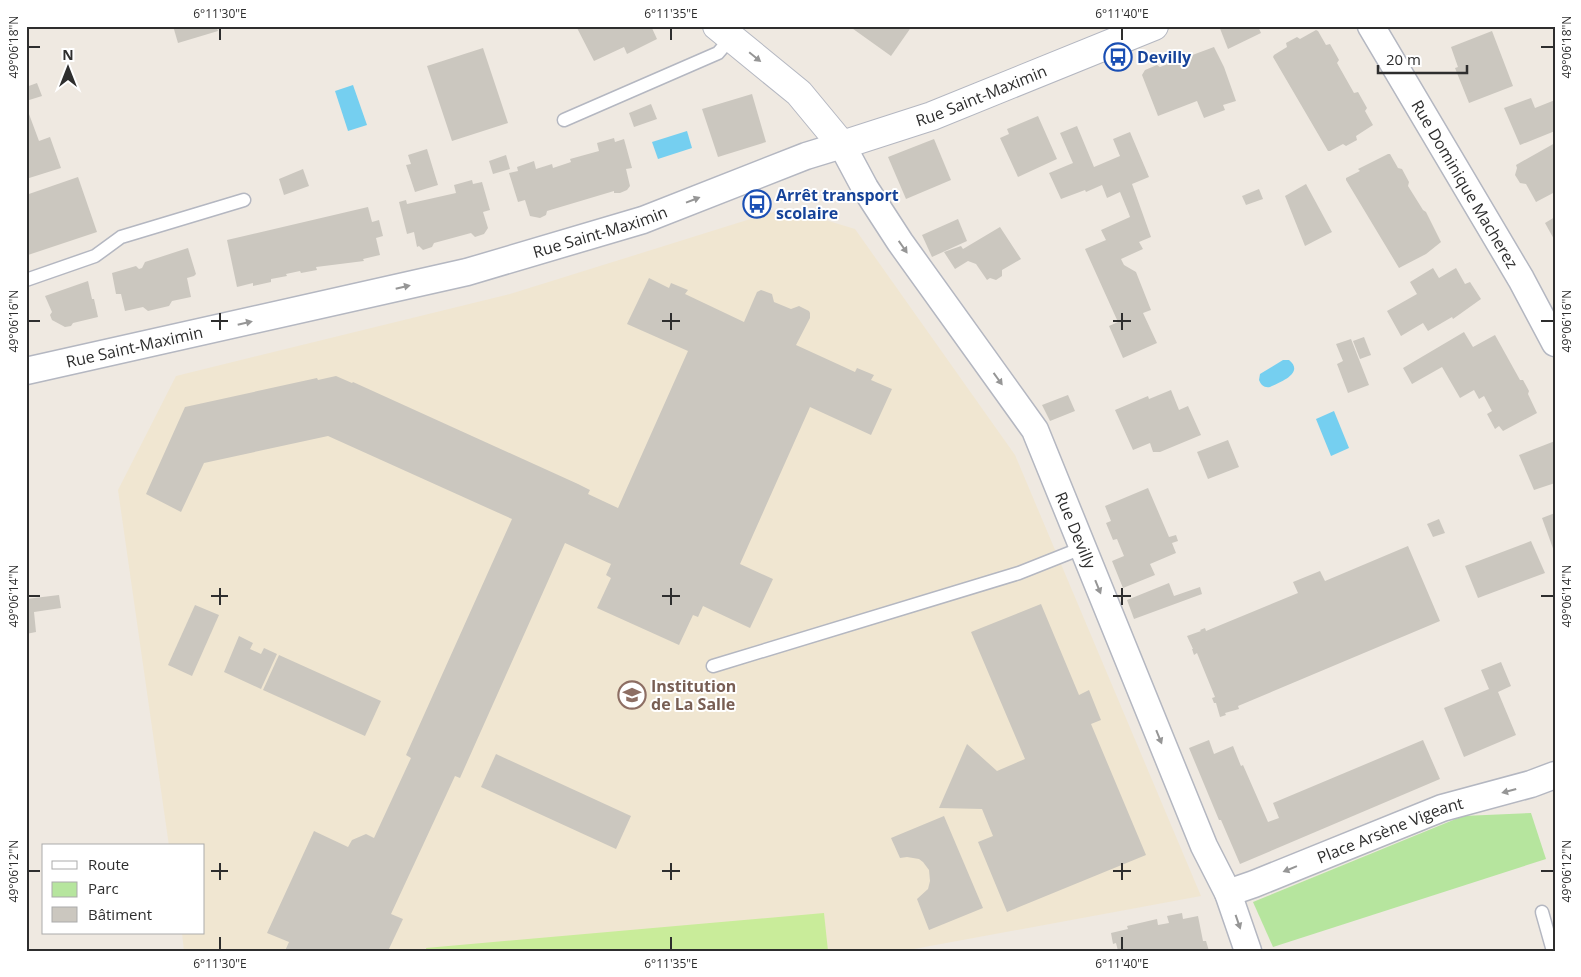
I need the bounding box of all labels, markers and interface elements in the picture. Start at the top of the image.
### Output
text: 6°11'30"E [193,5,247,22]
text: 6°11'35"E [644,5,698,22]
text: 6°11'40"E [1095,5,1149,22]
text: 49°06'18"N [5,16,22,78]
text: 49°06'18"N [1558,16,1575,78]
north arrow [42,42,92,92]
bus stop icon: Devilly [1103,42,1133,72]
scale bar [1378,42,1467,74]
text: N [62,45,74,64]
place label: Devilly [1137,46,1192,68]
text: 20 m [1386,49,1421,69]
one-way arrow [748,51,761,62]
street label: Rue Saint-Maximin [913,60,1050,132]
street label: Rue Dominique Macherez [1406,96,1523,273]
place label: Arrêt transport scolaire [776,184,899,224]
bus stop icon: Arrêt transport scolaire [742,189,772,219]
one-way arrow [686,196,701,204]
street label: Rue Saint-Maximin [530,201,671,263]
one-way arrow [898,240,908,253]
one-way arrow [396,283,411,291]
text: 49°06'16"N [5,290,22,352]
text: 49°06'16"N [1558,290,1575,352]
one-way arrow [237,319,252,327]
street label: Rue Saint-Maximin [64,321,205,373]
one-way arrow [993,372,1003,385]
street label: Rue Devilly [1050,488,1102,573]
text: 49°06'14"N [5,565,22,627]
text: 49°06'14"N [1558,565,1575,627]
one-way arrow [1094,580,1102,594]
place label: Institution de La Salle [651,675,736,715]
school or university icon: Institution de La Salle [617,680,647,710]
one-way arrow [1156,730,1164,744]
one-way arrow [1501,787,1516,795]
street label: Place Arsène Vigeant [1314,792,1466,868]
text: 49°06'12"N [5,840,22,902]
text: 49°06'12"N [1558,840,1575,902]
legend [42,844,205,934]
text: Route [88,854,129,874]
one-way arrow [1282,865,1297,873]
text: Parc [88,878,119,898]
text: Bâtiment [88,904,152,924]
one-way arrow [1235,914,1242,929]
text: 6°11'30"E [193,955,247,972]
text: 6°11'35"E [644,955,698,972]
text: 6°11'40"E [1095,955,1149,972]

